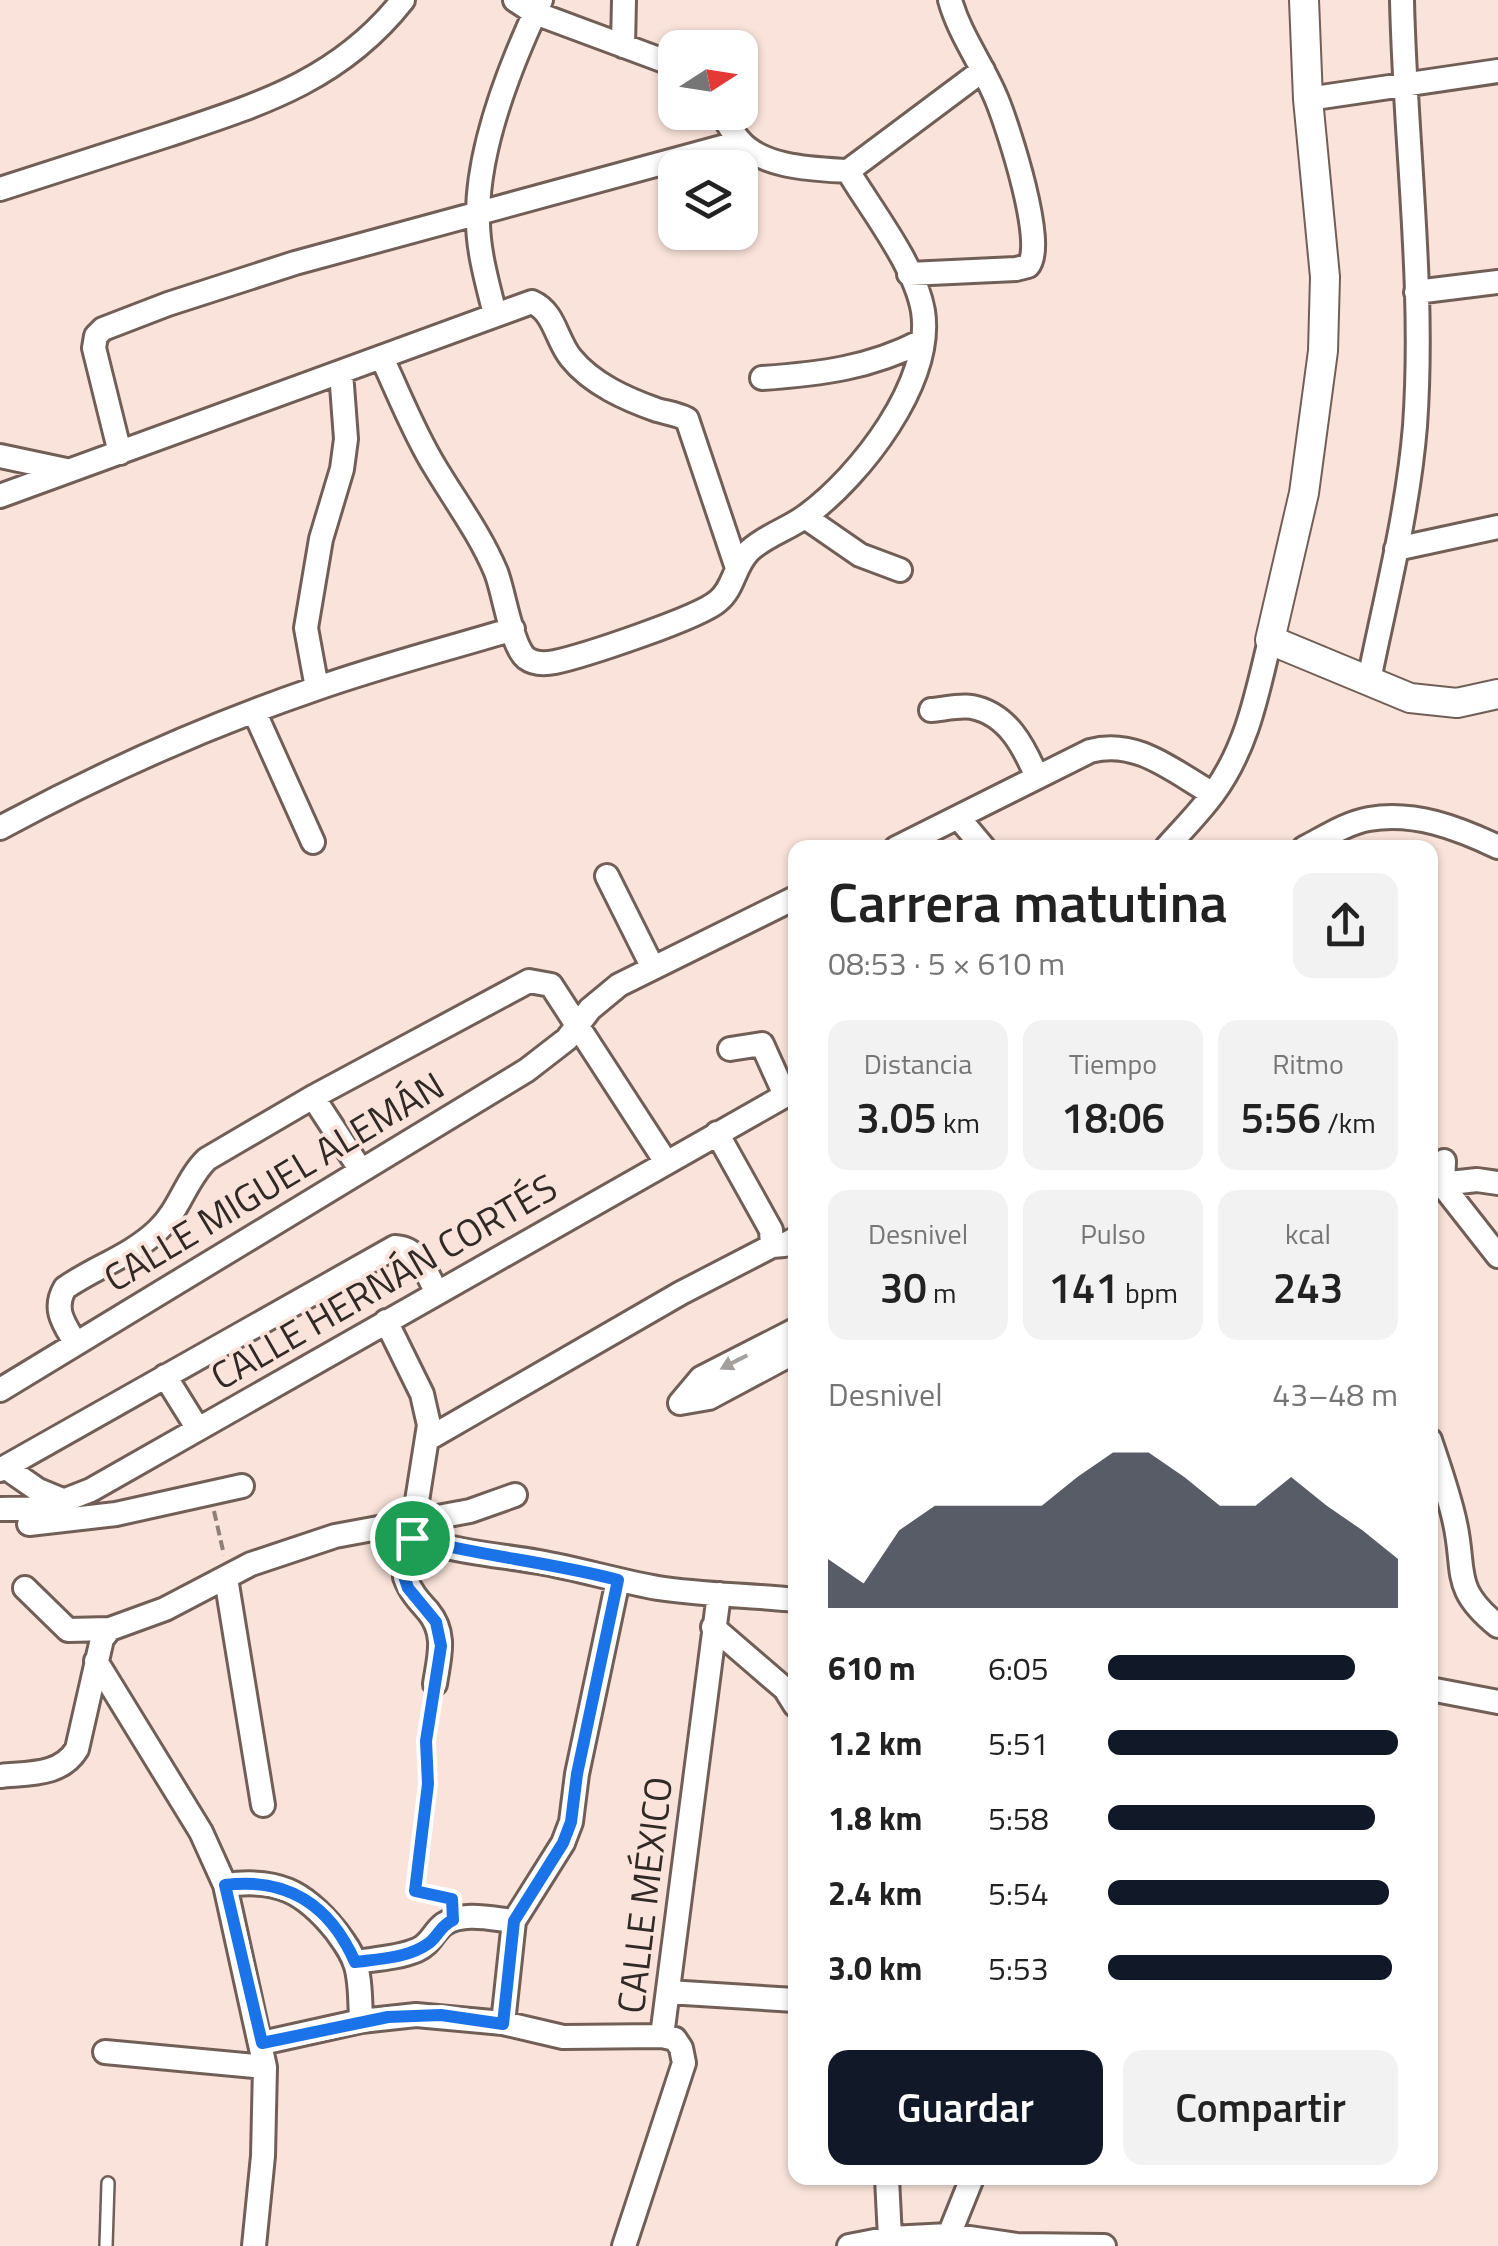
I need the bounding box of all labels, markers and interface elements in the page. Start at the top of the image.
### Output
north arrow [658,30,758,130]
map controls [658,30,758,250]
button: layers [658,150,758,250]
text: Carrera matutina [828,860,1227,943]
button: share [1293,873,1398,978]
text: 08:53 · 5 × 610 m [828,939,1065,987]
text: Distancia [864,1042,972,1085]
text: Tiempo [1069,1042,1157,1085]
text: Ritmo [1272,1042,1344,1085]
street label: CALLE MIGUEL ALEMÁN [92,1056,455,1306]
text: 3.05 [856,1085,937,1149]
text: 18:06 [1061,1085,1165,1149]
text: 5:56 [1240,1085,1321,1149]
text: km [937,1101,980,1144]
text: /km [1321,1101,1376,1144]
street label: CALLE HERNÁN CORTÉS [200,1158,567,1404]
text: Desnivel [868,1212,968,1255]
text: Pulso [1080,1212,1146,1255]
text: kcal [1285,1212,1331,1255]
text: 30 [880,1255,927,1319]
text: 141 [1048,1255,1119,1319]
text: 243 [1273,1255,1343,1319]
text: m [927,1271,956,1314]
text: bpm [1119,1271,1178,1314]
one-way arrow [719,1353,748,1370]
text: Desnivel [828,1370,943,1418]
text: 43–48 m [1272,1370,1398,1418]
pin [370,1496,455,1581]
icon: arrive [385,1511,440,1566]
text: 610 m [828,1644,916,1692]
text: 6:05 [988,1644,1049,1692]
text: 1.2 km [828,1719,922,1767]
text: 5:51 [988,1719,1049,1767]
street label: CALLE MÉXICO [601,1773,687,2016]
text: 1.8 km [828,1794,922,1842]
text: 5:58 [988,1794,1049,1842]
text: 2.4 km [828,1869,922,1917]
text: 5:54 [988,1869,1049,1917]
text: 3.0 km [828,1944,922,1992]
text: 5:53 [988,1944,1049,1992]
button: Guardar [828,2050,1103,2165]
button: Compartir [1123,2050,1398,2165]

